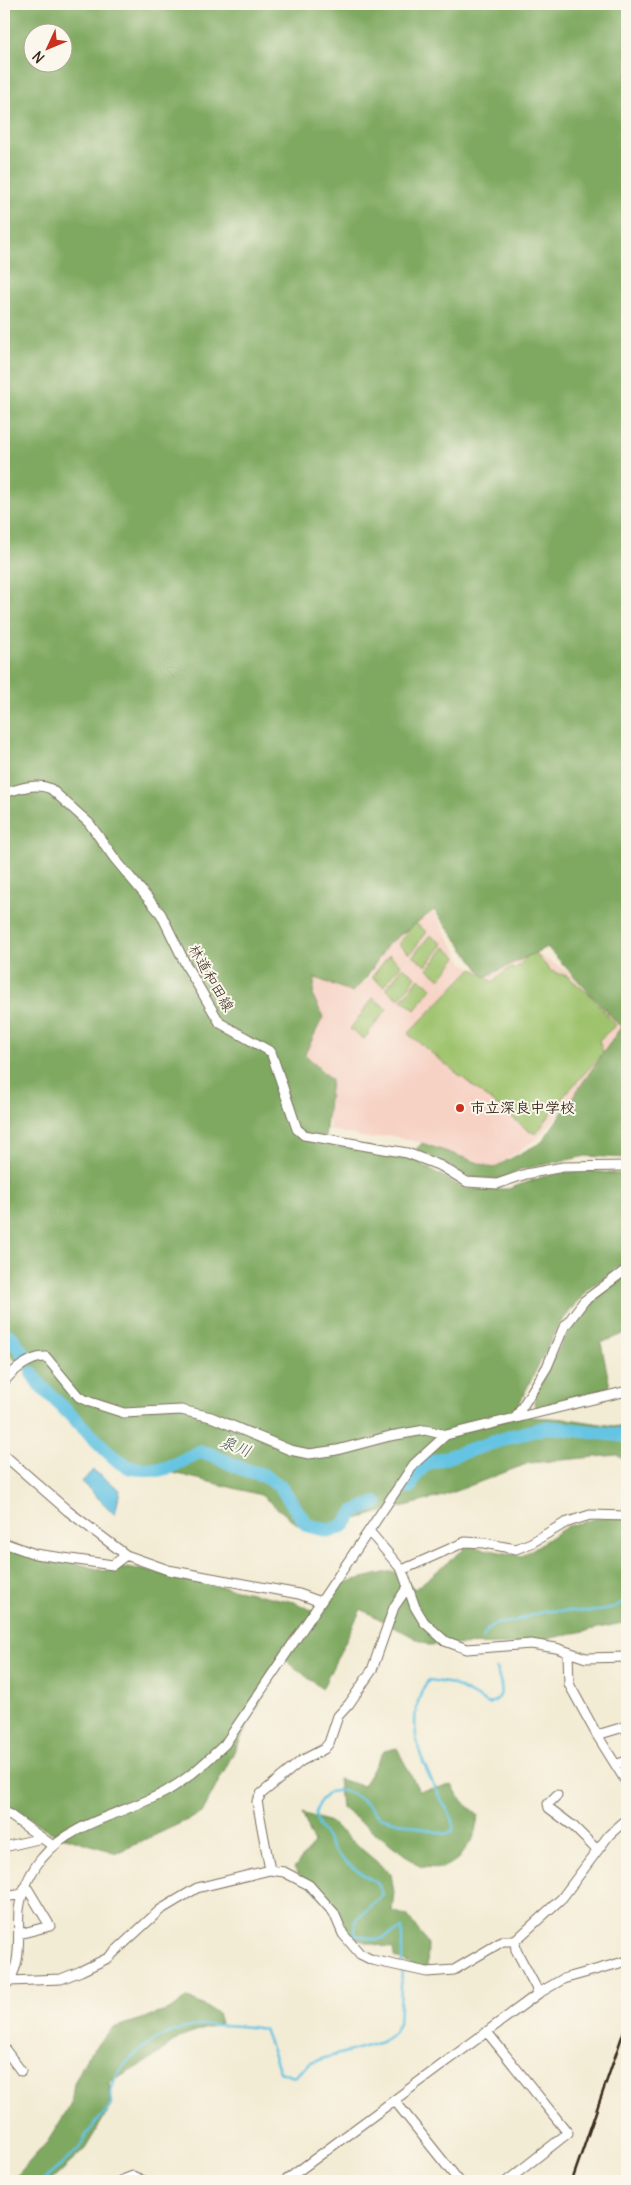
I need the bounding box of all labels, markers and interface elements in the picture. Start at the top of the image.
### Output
north arrow [22,22,72,72]
text: N [29,47,48,67]
street label: 林道和田線 [184,941,238,1015]
place label: 市立深良中学校 [470,1098,575,1117]
marker: 市立深良中学校 [454,1102,466,1114]
water label: 泉川 [217,1431,255,1461]

